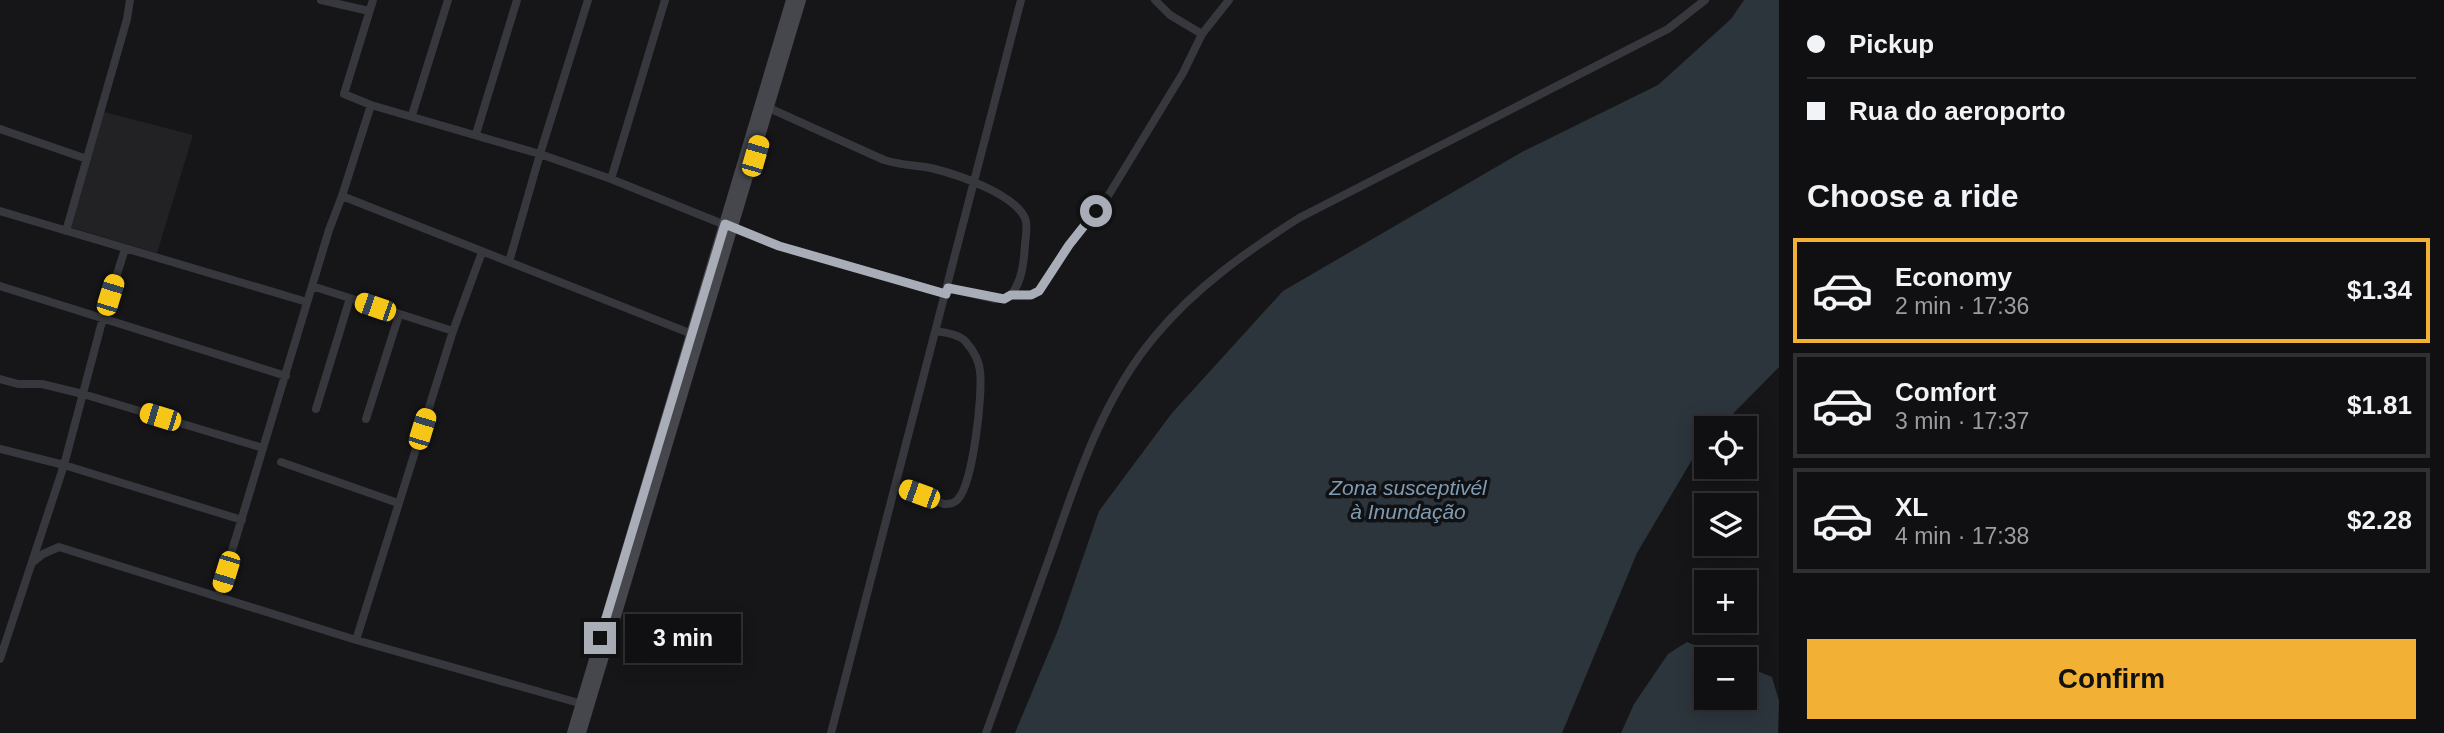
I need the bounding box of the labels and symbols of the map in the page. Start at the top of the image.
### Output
car [740,133,771,179]
route start [1080,195,1112,227]
car [94,272,127,318]
car [352,290,399,324]
car [137,401,184,433]
car [406,406,439,452]
water label: Zona susceptivél à Inundação [1328,476,1488,523]
car [896,477,943,511]
car [210,549,243,595]
callout: 3 min [624,614,740,662]
route end [584,622,616,654]

